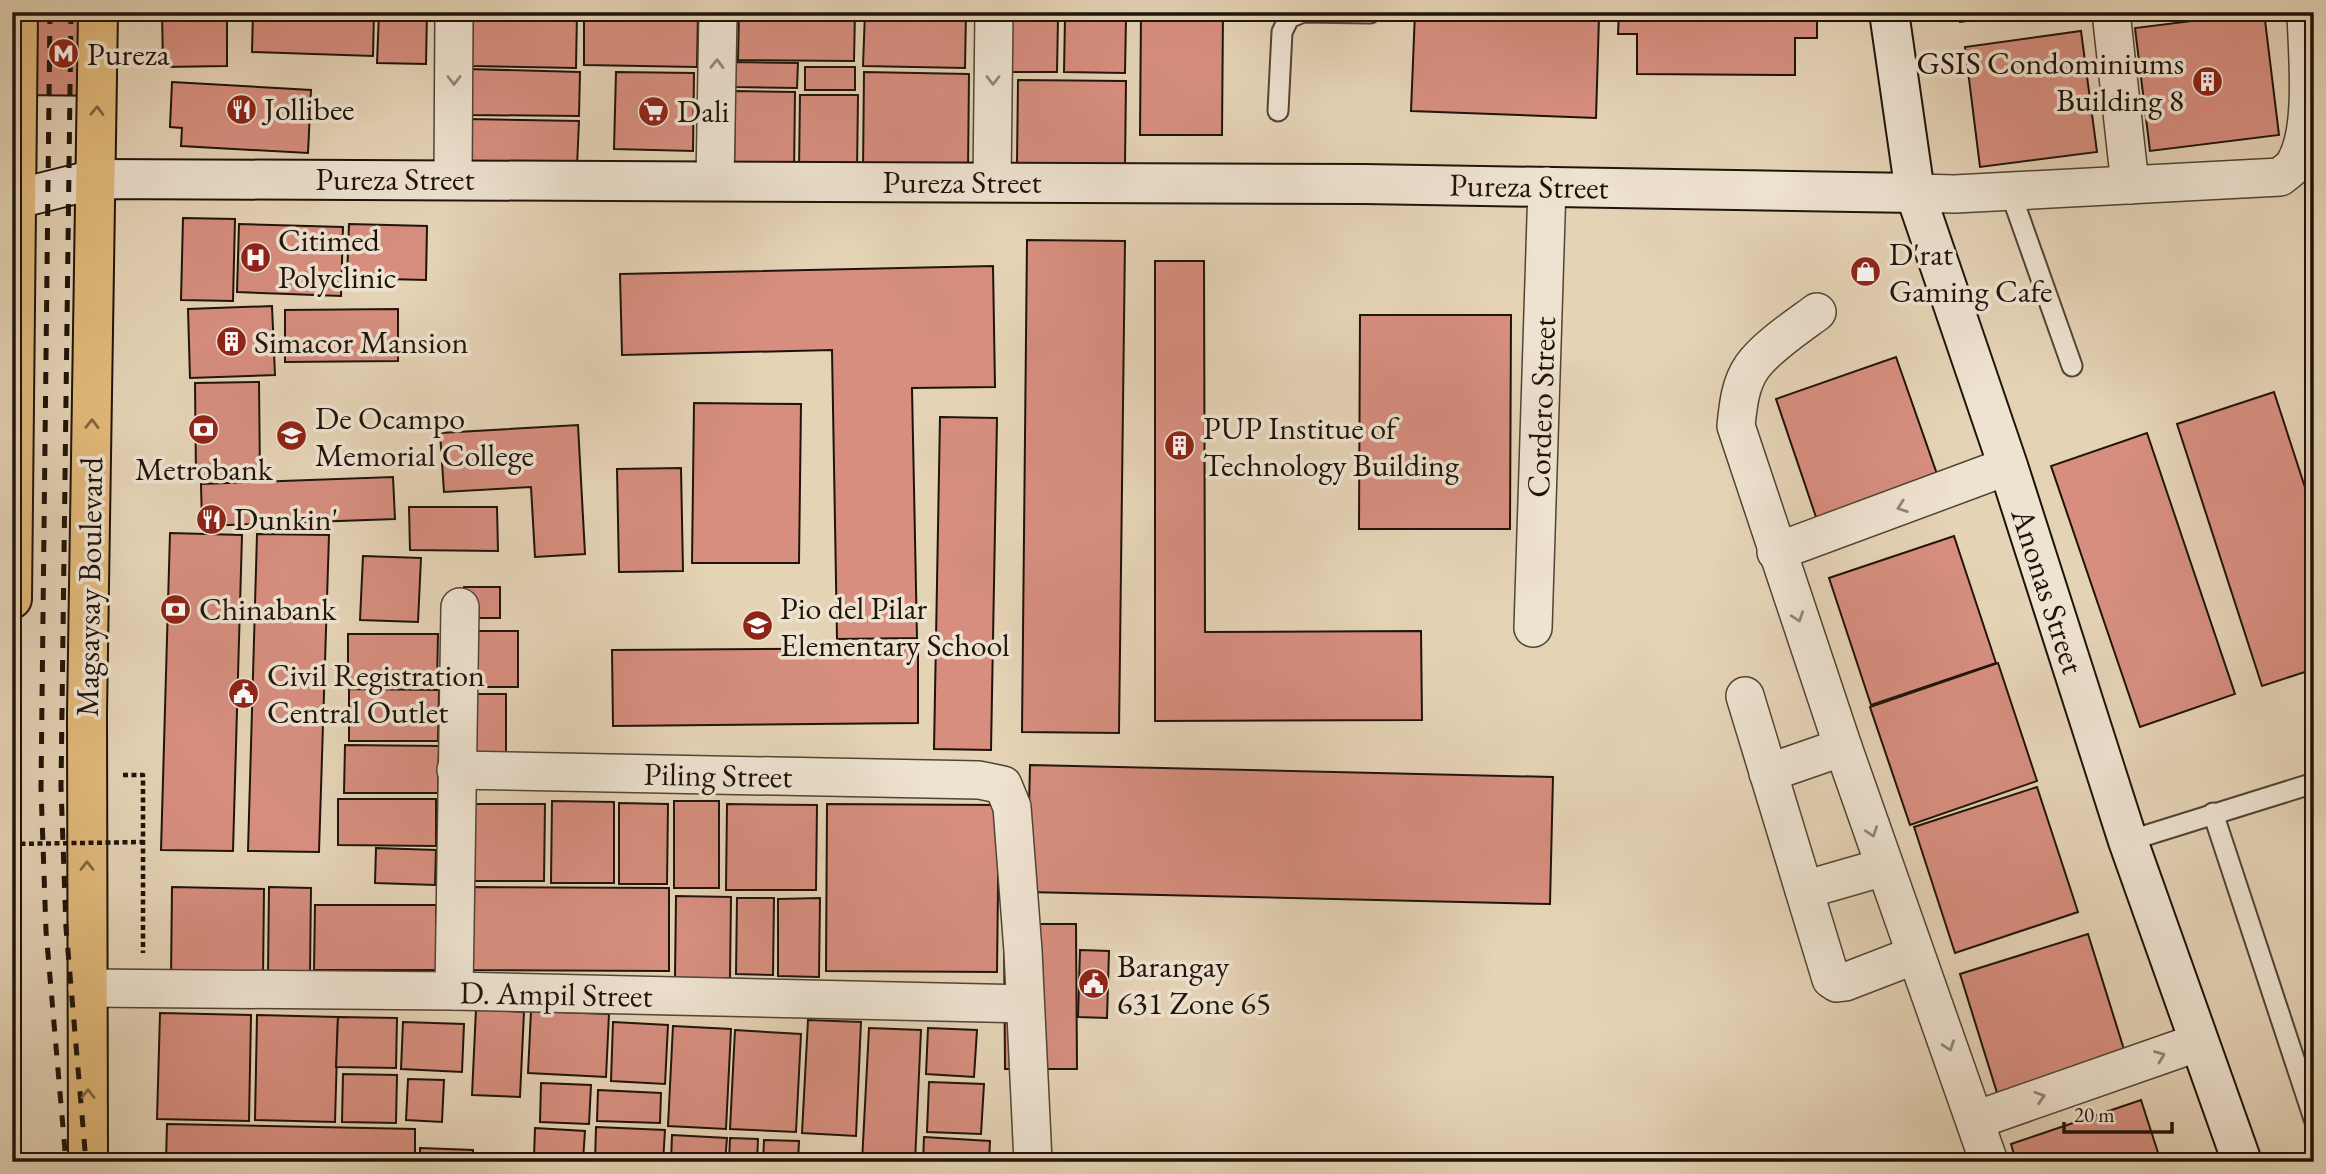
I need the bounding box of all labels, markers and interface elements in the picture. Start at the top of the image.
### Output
place label: Pureza [87,33,170,75]
metro station icon: Pureza [47,37,81,71]
place label: GSIS Condominiums Building 8 [1917,42,2184,121]
one-way arrow [710,58,725,69]
building icon: GSIS Condominiums Building 8 [2190,64,2224,98]
one-way arrow [446,76,462,86]
one-way arrow [985,76,1001,86]
place label: Jollibee [261,88,355,130]
place label: Dali [677,90,730,132]
restaurant icon: Jollibee [224,92,258,126]
supermarket icon: Dali [637,94,671,128]
one-way arrow [89,105,105,116]
street label: Pureza Street [315,158,475,200]
street label: Pureza Street [882,161,1042,203]
street label: Pureza Street [1449,164,1609,208]
place label: Citimed Polyclinic [278,219,397,298]
place label: D'rat Gaming Cafe [1889,233,2052,312]
hospital icon: Citimed Polyclinic [238,241,272,275]
shop icon: D'rat Gaming Cafe [1849,255,1883,289]
street label: Cordero Street [1517,316,1565,498]
place label: Simacor Mansion [254,321,469,363]
building icon: Simacor Mansion [214,325,248,359]
place label: De Ocampo Memorial College [315,397,534,476]
place label: PUP Institue of Technology Building [1203,407,1460,486]
bank icon: Metrobank [187,413,221,447]
one-way arrow [84,419,99,430]
school or university icon: De Ocampo Memorial College [275,419,309,453]
building icon: PUP Institue of Technology Building [1163,429,1197,463]
place label: Metrobank [135,448,274,490]
street label: Magsaysay Boulevard [66,456,112,717]
place label: Dunkin' [234,498,338,540]
one-way arrow [1896,499,1908,513]
restaurant icon: Dunkin' [194,502,228,536]
street label: Anonas Street [2001,502,2094,679]
place label: Pio del Pilar Elementary School [780,587,1010,666]
place label: Chinabank [199,588,337,630]
bank icon: Chinabank [159,592,193,626]
school or university icon: Pio del Pilar Elementary School [740,609,774,643]
one-way arrow [1790,610,1804,623]
place label: Civil Registration Central Outlet [267,654,485,733]
public building icon: Civil Registration Central Outlet [227,676,261,710]
street label: Piling Street [643,753,793,797]
one-way arrow [1864,826,1878,838]
one-way arrow [79,860,95,871]
place label: Barangay 631 Zone 65 [1117,945,1271,1024]
public building icon: Barangay 631 Zone 65 [1077,967,1111,1001]
street label: D. Ampil Street [459,971,653,1017]
one-way arrow [1940,1040,1954,1052]
one-way arrow [2153,1050,2166,1064]
one-way arrow [80,1088,96,1098]
scale bar [2064,1090,2172,1134]
one-way arrow [2034,1091,2046,1105]
text: 20 m [2074,1101,2115,1128]

